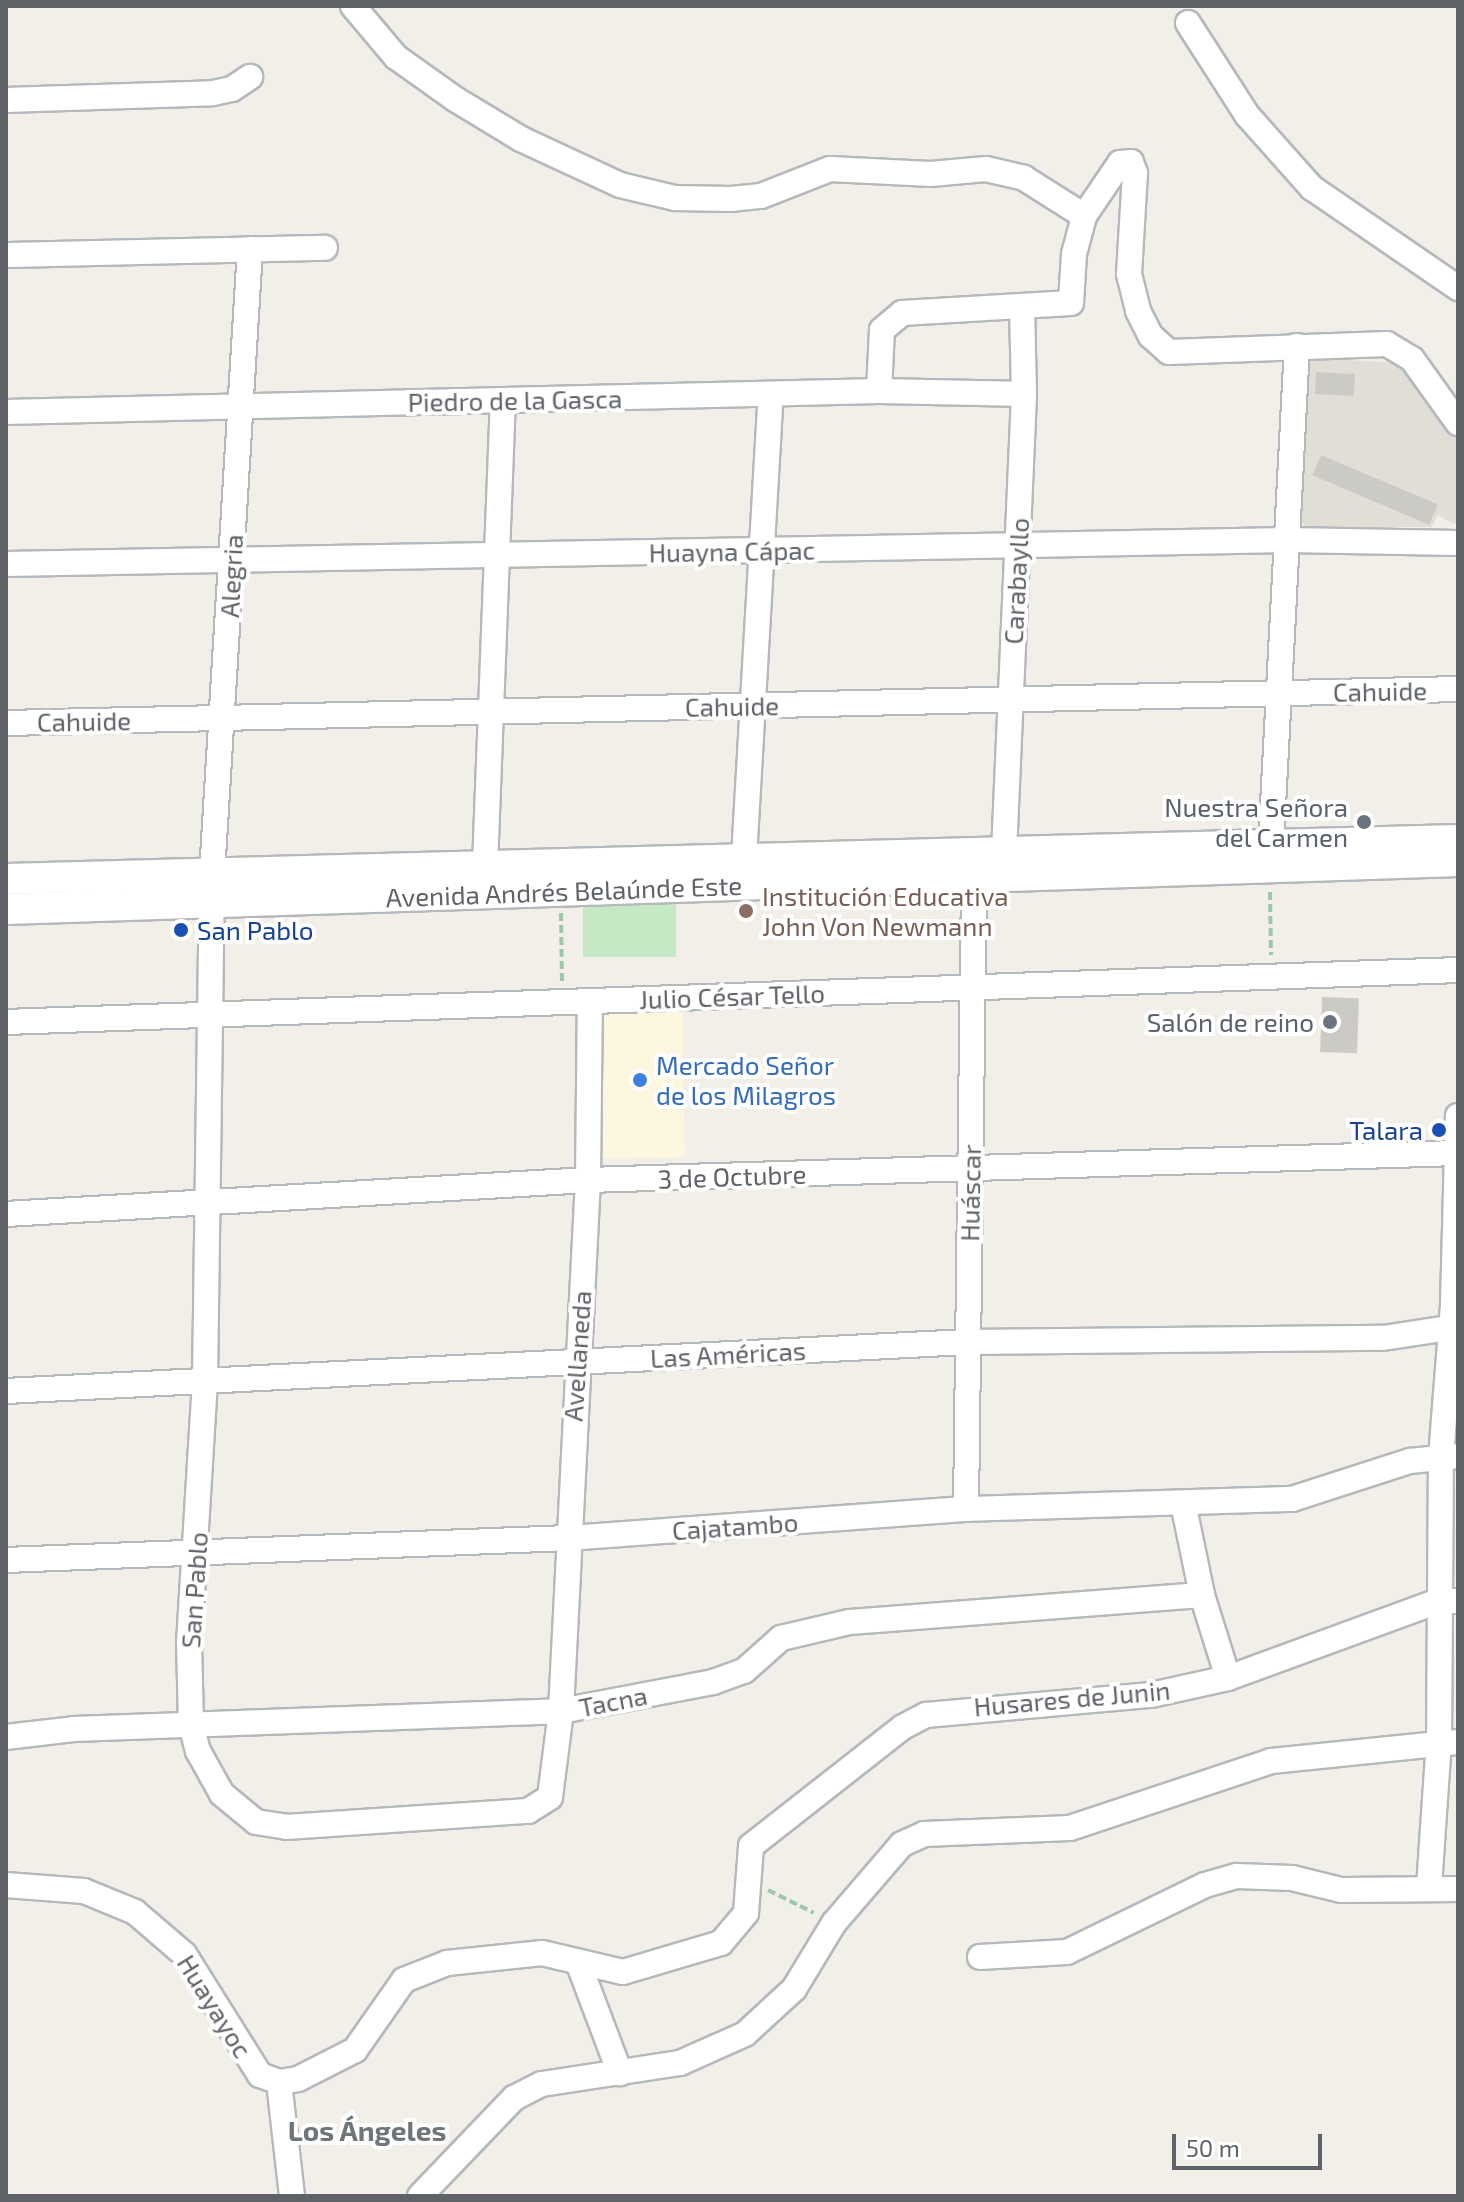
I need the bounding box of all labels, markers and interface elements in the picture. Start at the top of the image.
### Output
street label: Piedro de la Gasca [407,383,623,417]
street label: Carabayllo [997,517,1035,645]
street label: Alegria [213,533,249,619]
street label: Huayna Cápac [648,534,816,568]
street label: Cahuide [1333,675,1427,707]
street label: Cahuide [685,690,779,722]
street label: Cahuide [37,705,131,737]
place label: Nuestra Señora del Carmen [1164,791,1348,852]
marker: Nuestra Señora del Carmen [1355,813,1373,831]
street label: Avenida Andrés Belaúnde Este [385,869,743,913]
place label: Institución Educativa John Von Newmann [762,880,1009,942]
marker: Institución Educativa John Von Newmann [737,902,755,920]
place label: San Pablo [197,914,314,946]
marker: San Pablo [172,921,190,939]
street label: Julio César Tello [638,977,826,1015]
place label: Salón de reino [1147,1006,1314,1038]
marker: Salón de reino [1321,1013,1339,1031]
place label: Mercado Señor de los Milagros [656,1049,836,1110]
marker: Mercado Señor de los Milagros [631,1071,649,1089]
place label: Talara [1349,1114,1423,1146]
marker: Talara [1430,1121,1448,1139]
street label: Huáscar [954,1144,986,1242]
street label: 3 de Octubre [657,1158,807,1194]
street label: Avellaneda [557,1289,597,1423]
street label: Las Américas [649,1334,807,1374]
street label: Cajatambo [671,1506,799,1546]
street label: San Pablo [174,1531,214,1649]
street label: Husares de Junin [972,1674,1172,1722]
street label: Tacna [576,1679,650,1723]
street label: Huayayoc [171,1949,259,2063]
district label: Los Ángeles [287,2113,447,2147]
scale bar [1176,2118,1326,2168]
text: 50 m [1186,2133,1240,2162]

